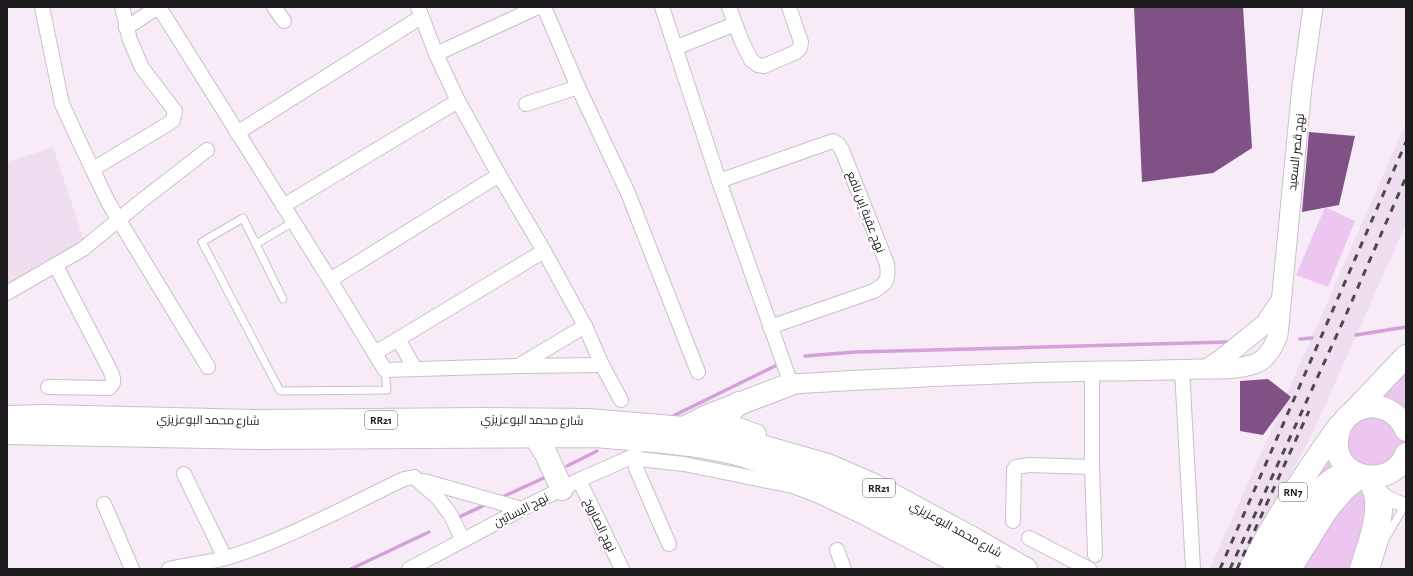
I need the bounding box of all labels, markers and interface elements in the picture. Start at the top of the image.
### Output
street label: نهج قصر السعيد [1286,113,1308,192]
street label: نهج عقبة إبن نافع [843,170,887,255]
road number: RR21 [365,411,397,429]
street label: شارع محمد البوعزيزي [156,413,260,431]
street label: شارع محمد البوعزيزي [480,413,584,431]
road number: RR21 [863,479,895,497]
road number: RN7 [1279,483,1307,501]
street label: نهج البساتين [492,491,551,531]
street label: نهج الصاروخ [580,496,618,554]
street label: شارع محمد البوعزيزي [906,499,1004,563]

